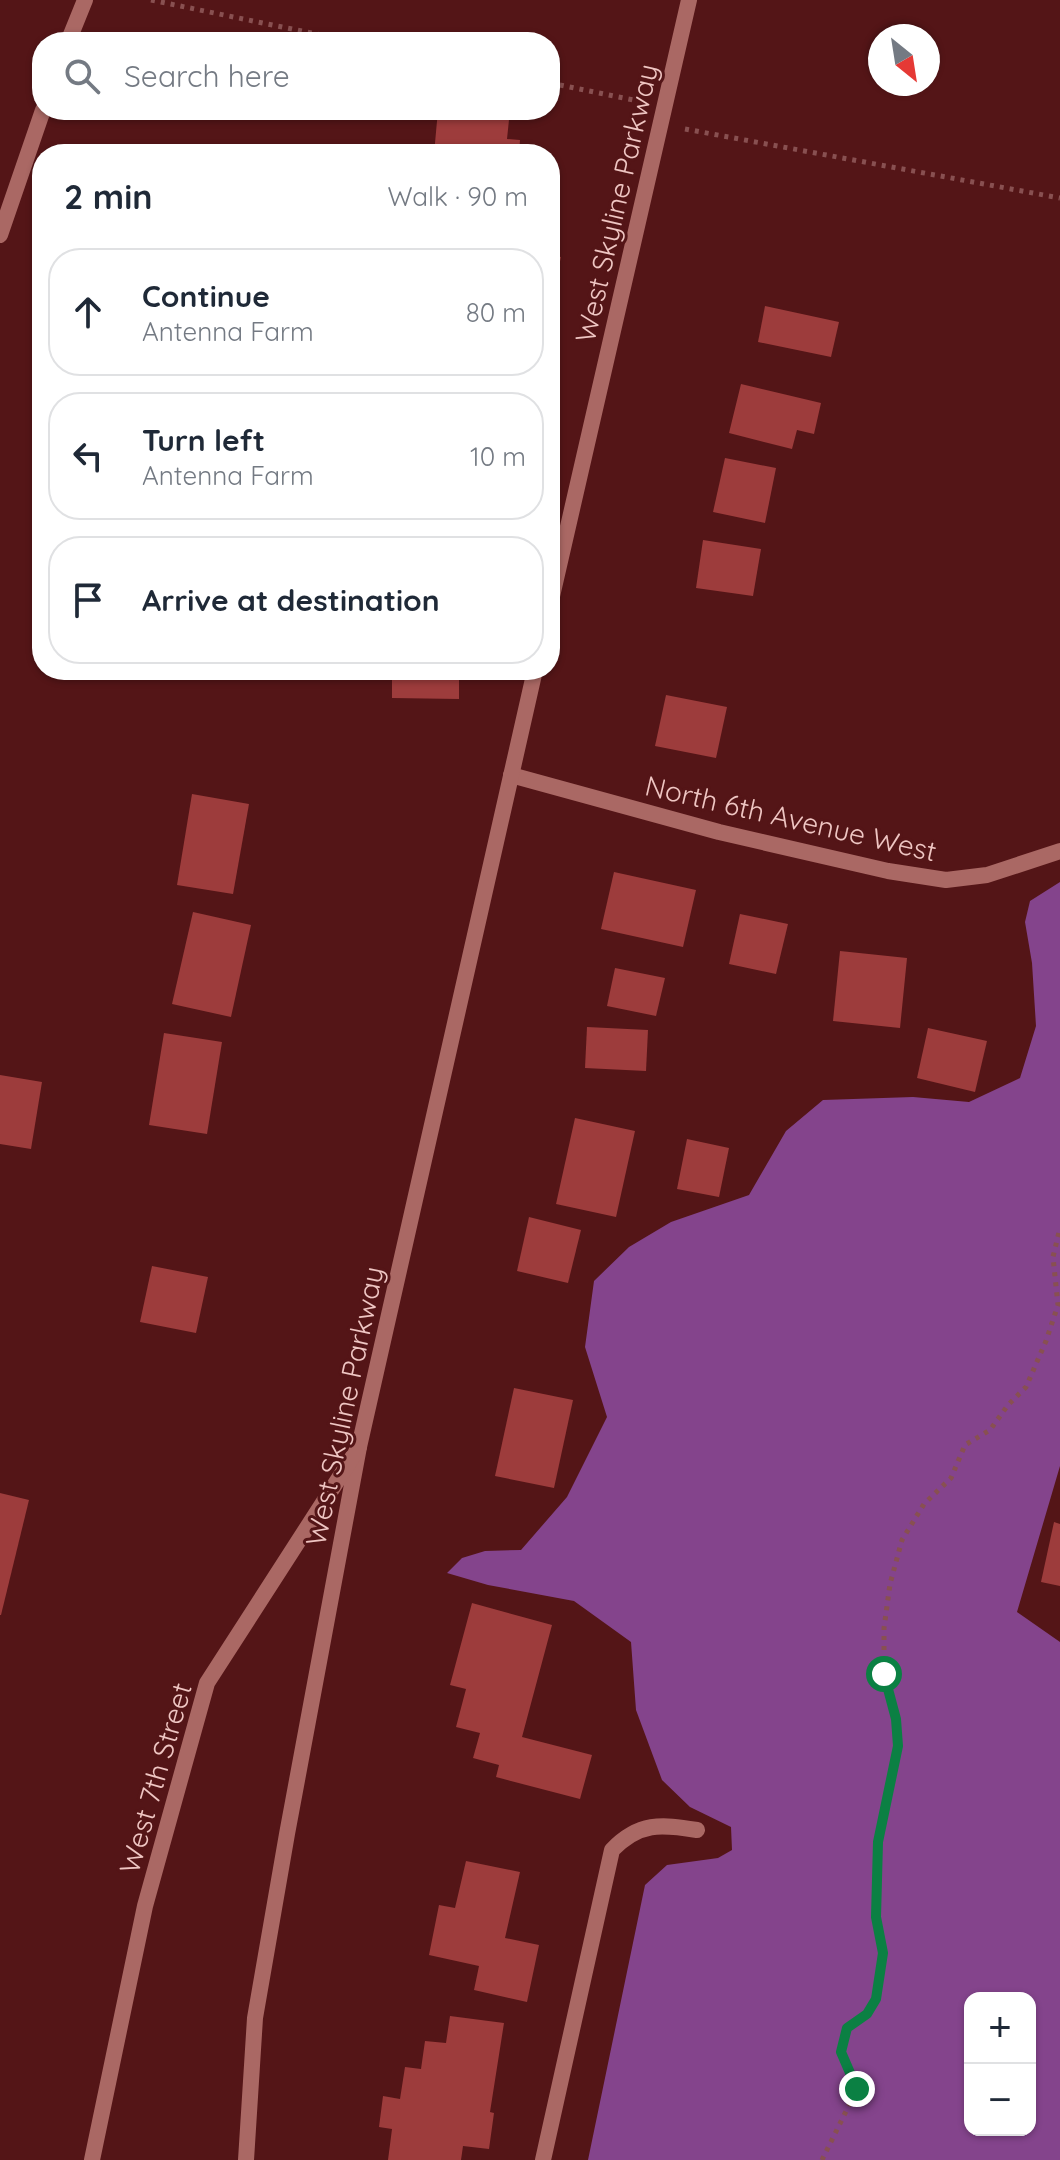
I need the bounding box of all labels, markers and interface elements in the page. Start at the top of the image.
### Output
north arrow [868,24,940,96]
search box [32,32,560,120]
icon: search [60,54,104,98]
text: Search here [124,57,290,95]
street label: West Skyline Parkway [567,60,665,346]
text: 2 min [64,175,153,218]
text: Walk · 90 m [387,180,528,213]
text: Continue [142,277,270,315]
icon: ahead [66,290,110,334]
text: 80 m [466,296,526,329]
text: Antenna Farm [142,315,314,348]
text: Turn left [142,421,265,459]
icon: left [66,434,110,478]
text: 10 m [470,440,526,473]
text: Antenna Farm [142,459,314,492]
icon: arrive [66,578,110,622]
text: Arrive at destination [142,581,440,619]
street label: North 6th Avenue West [642,767,940,869]
street label: West Skyline Parkway [297,1263,391,1549]
route start [866,1656,902,1692]
street label: West 7th Street [111,1679,199,1877]
map controls [964,1992,1036,2136]
button: + [964,1992,1036,2064]
button: − [964,2064,1036,2136]
route end [839,2071,875,2107]

